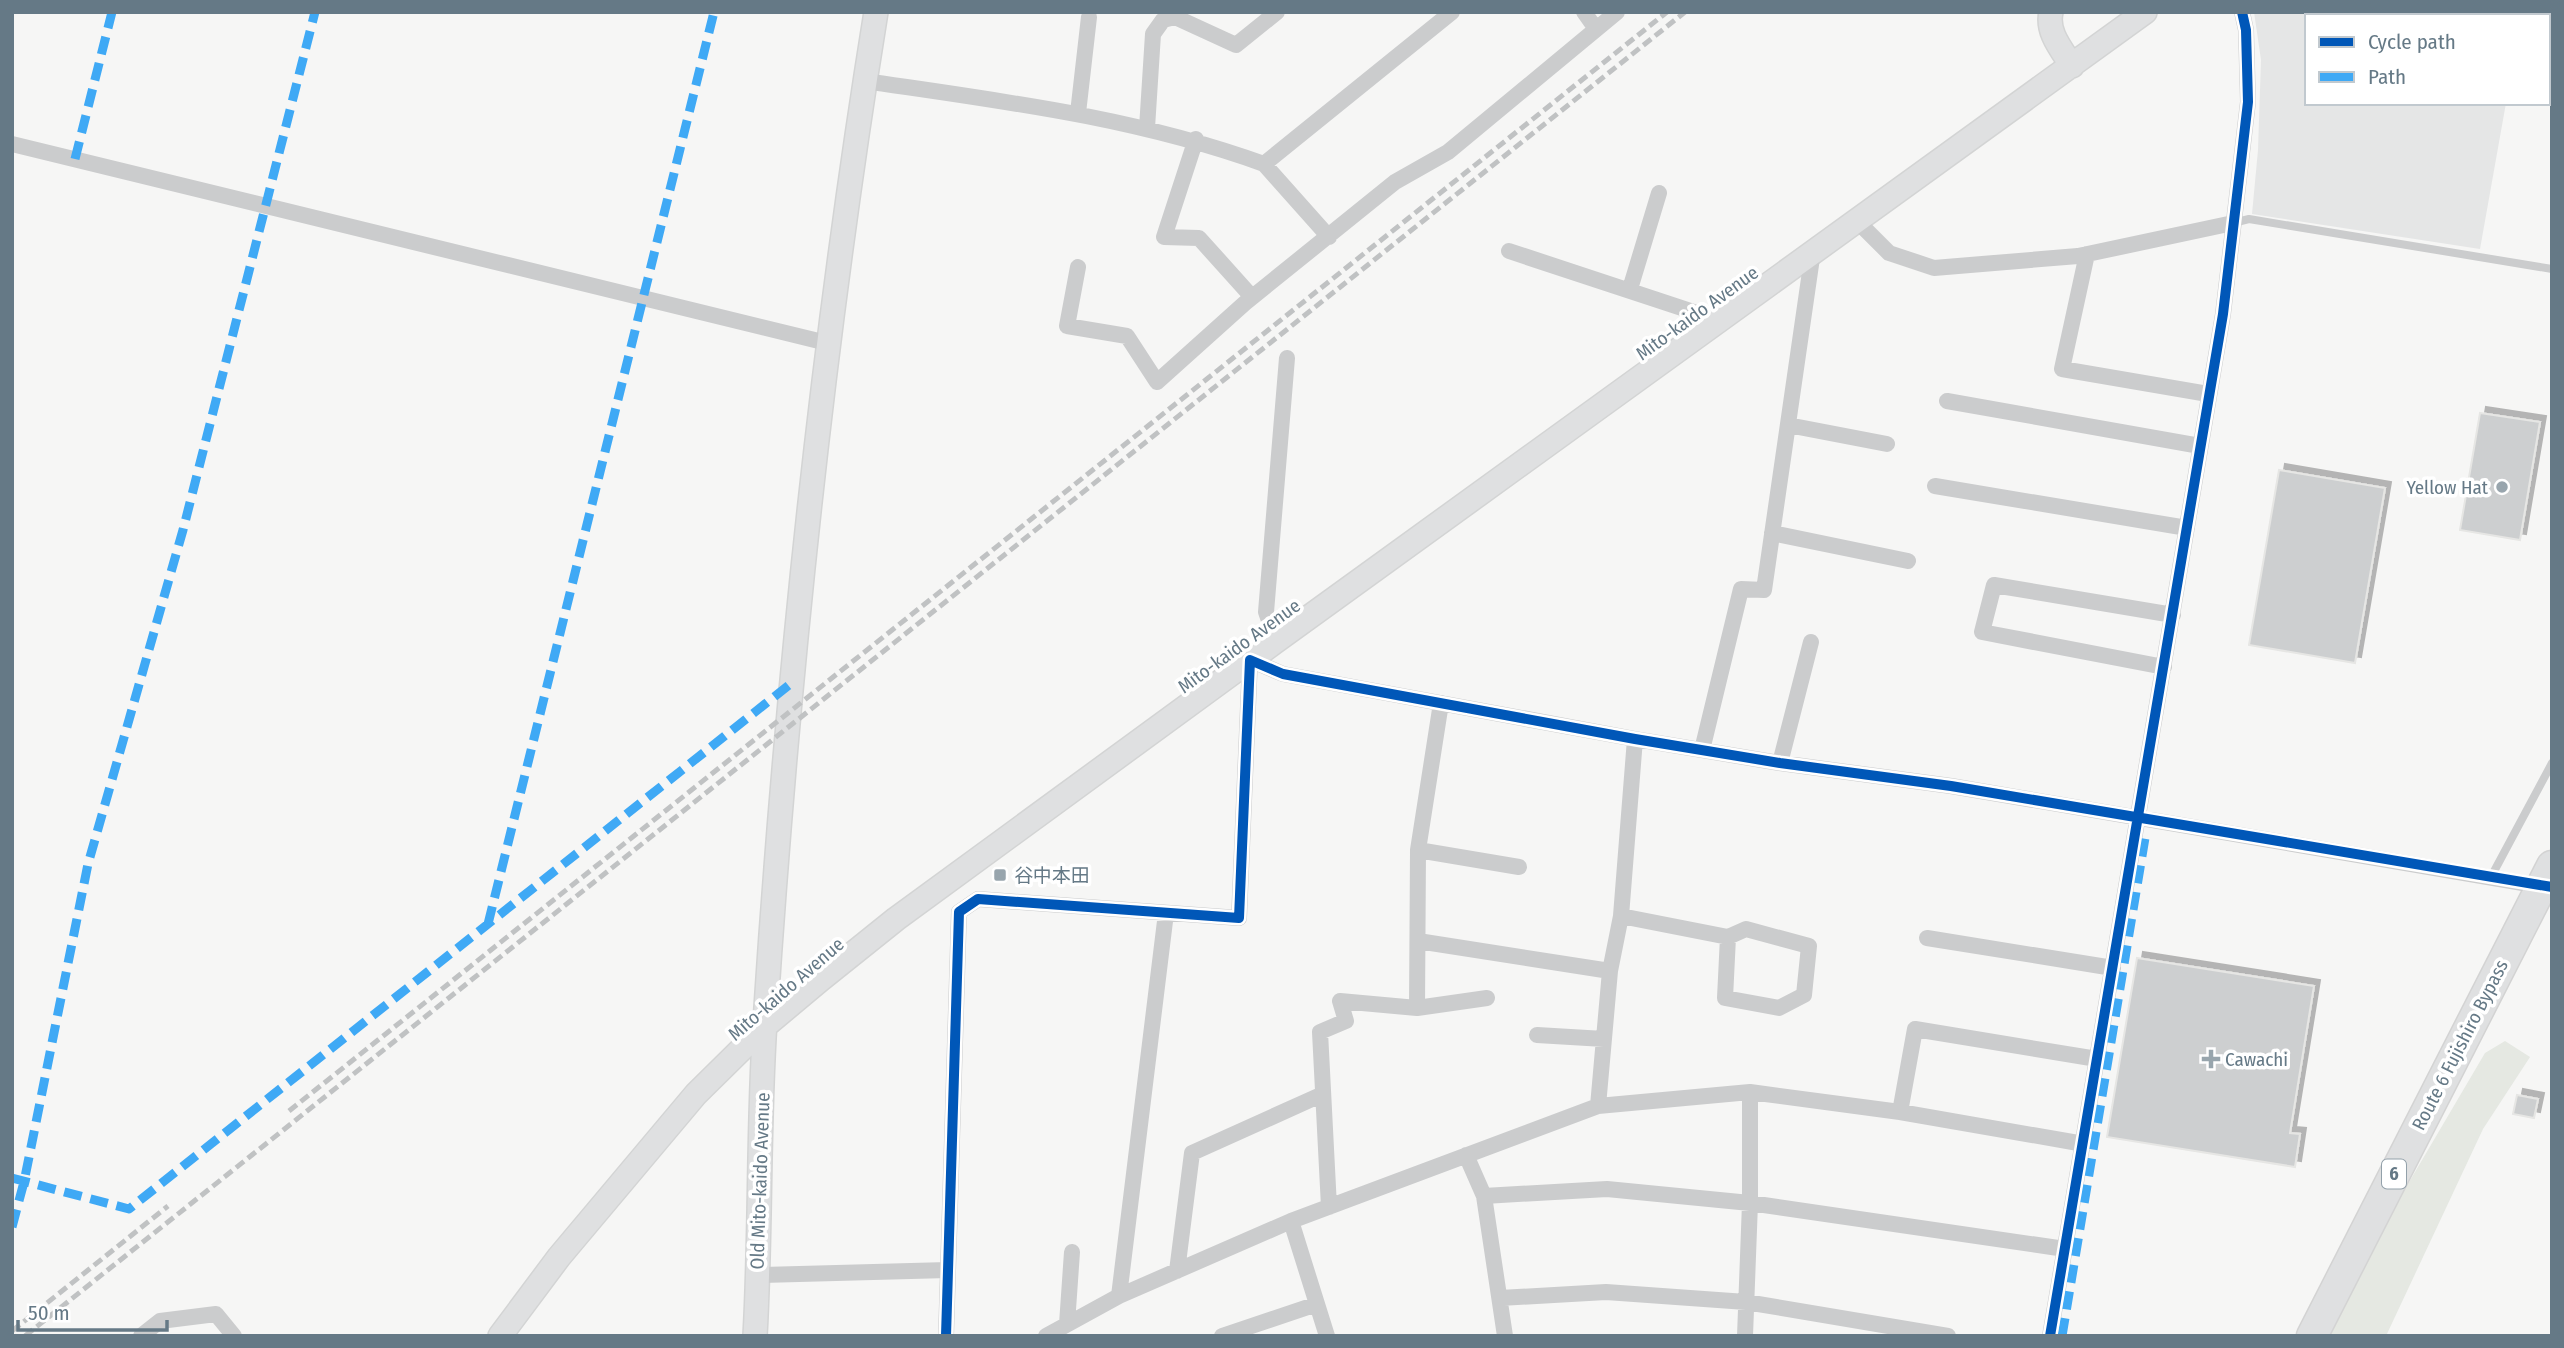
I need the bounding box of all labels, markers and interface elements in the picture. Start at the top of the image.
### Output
legend [2305,14,2550,105]
text: Cycle path [2368,29,2456,55]
text: Path [2368,64,2406,90]
street label: Mito-kaido Avenue [1631,261,1763,365]
place label: Yellow Hat [2406,476,2489,499]
marker: Yellow Hat [2494,479,2510,495]
street label: Mito-kaido Avenue [1173,594,1305,698]
place label: 谷中本田 [1014,864,1090,887]
marker: 谷中本田 [992,867,1008,883]
street label: Mito-kaido Avenue [723,933,849,1045]
street label: Route 6 Fujishiro Bypass [2407,956,2513,1134]
place label: Cawachi [2225,1048,2288,1071]
marker: Cawachi [2203,1051,2219,1067]
street label: Old Mito-kaido Avenue [745,1092,775,1270]
road number: 6 [2382,1160,2406,1189]
scale bar [18,1288,166,1332]
text: 50 m [28,1300,70,1326]

